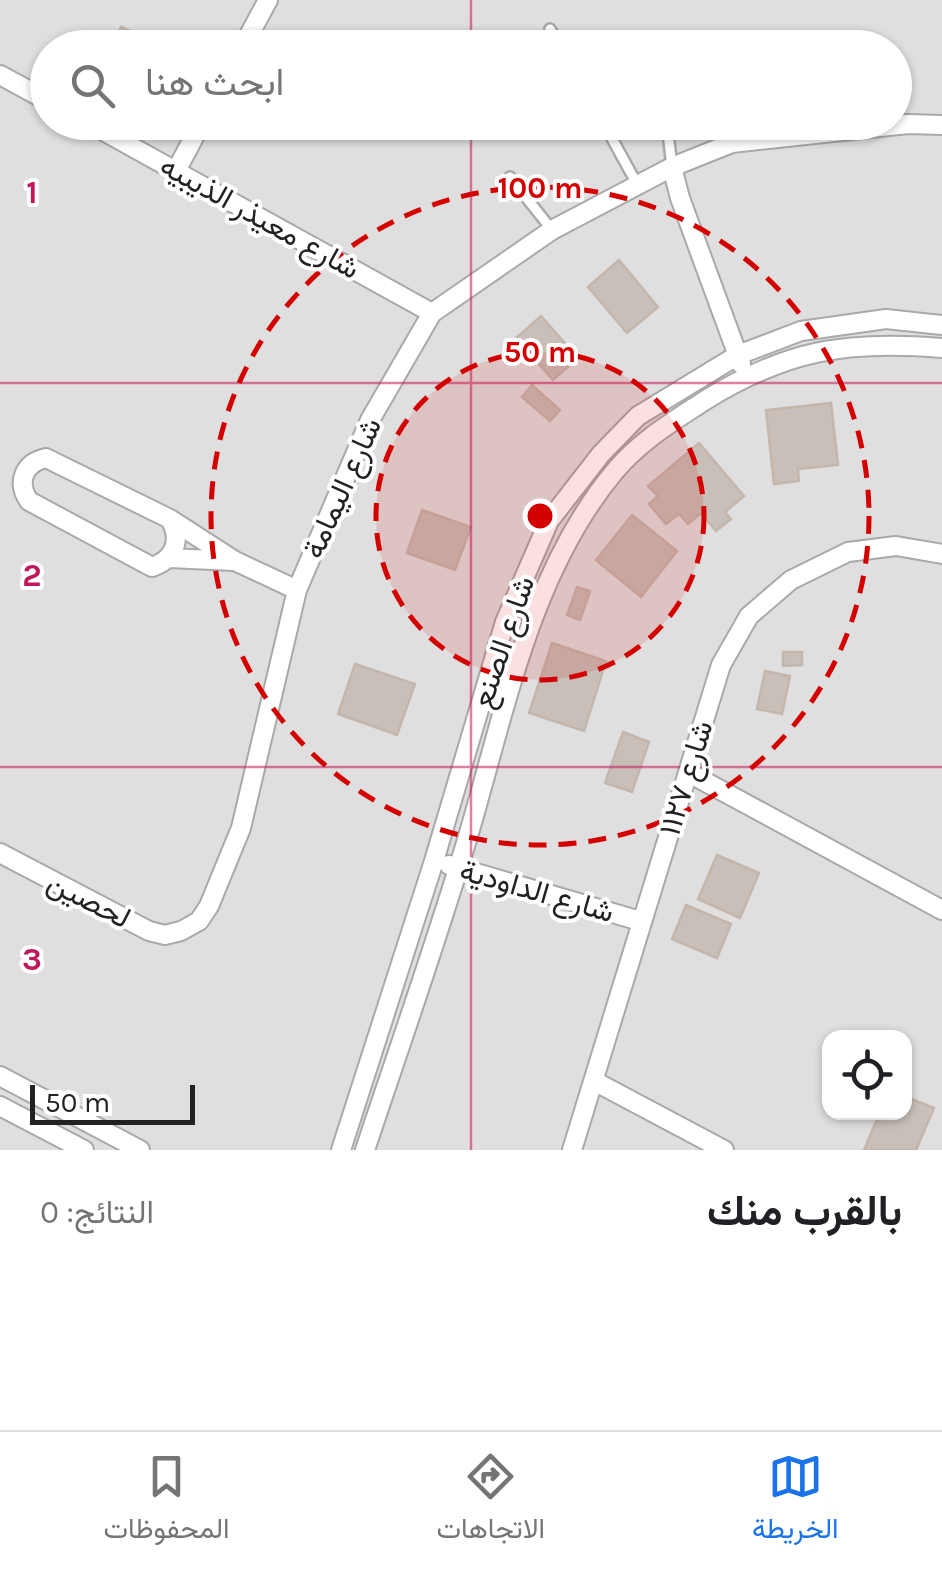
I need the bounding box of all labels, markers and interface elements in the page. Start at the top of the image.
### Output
search box [30,30,912,140]
icon: search [65,58,120,113]
text: ابحث هنا [145,60,284,105]
street label: شارع معيذر الذيبيه [153,147,366,288]
text: 100 m [498,170,582,206]
text: 1 [26,174,38,211]
text: 50 m [504,334,576,370]
street label: شارع اليمامة [295,412,391,565]
centre of rings [522,498,558,534]
text: 2 [22,557,42,594]
street label: شارع الصنع [464,571,544,713]
street label: شارع ١١٢٧ [652,716,722,840]
street label: شارع الداودية [455,852,618,932]
street label: لحصين [41,864,137,936]
text: 3 [22,941,42,978]
map controls [822,1030,912,1120]
button: locate [822,1030,912,1120]
scale bar [30,1080,195,1124]
text: 50 m [45,1086,110,1119]
text: بالقرب منك [707,1186,902,1236]
text: النتائج: 0 [40,1194,154,1231]
tab: المحفوظات [103,1449,230,1553]
tab: الاتجاهات [436,1449,545,1553]
tab: الخريطة [752,1449,839,1553]

